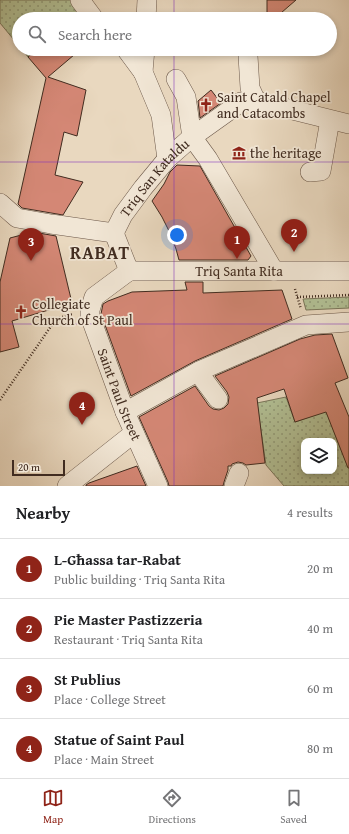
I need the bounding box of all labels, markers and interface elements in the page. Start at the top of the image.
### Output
search box [12,12,337,56]
icon: search [26,23,48,45]
text: Search here [58,24,132,45]
place label: Saint Catald Chapel and Catacombs [217,87,331,123]
church icon: Saint Catald Chapel and Catacombs [198,97,214,113]
street label: Triq San Kataldu [115,134,194,221]
place label: the heritage [250,143,322,163]
museum icon: the heritage [231,145,247,161]
pin: 2 [281,219,307,252]
your location [167,225,187,245]
pin: 1 [224,226,250,259]
pin: 3 [18,228,44,261]
district label: RABAT [70,239,130,266]
street label: Triq Santa Rita [195,261,283,281]
place label: Collegiate Church of St Paul [32,294,133,330]
church icon: Collegiate Church of St Paul [13,304,29,320]
street label: Saint Paul Street [93,345,147,444]
pin: 4 [69,392,95,425]
map controls [301,438,337,474]
button: layers [301,438,337,474]
scale bar [12,458,65,477]
text: 20 m [18,459,40,475]
text: Nearby [16,500,70,525]
text: 4 results [287,503,333,522]
text: L-Għassa tar-Rabat [54,549,181,570]
text: 1 [26,559,32,578]
text: 20 m [307,559,333,578]
text: Public building · Triq Santa Rita [54,570,225,589]
text: Pie Master Pastizzeria [54,609,202,630]
text: 2 [26,619,32,638]
text: 40 m [307,619,333,638]
text: Restaurant · Triq Santa Rita [54,630,203,649]
text: St Publius [54,669,121,690]
text: 3 [26,679,32,698]
text: 60 m [307,679,333,698]
text: Place · College Street [54,690,166,709]
text: Statue of Saint Paul [54,729,184,750]
text: 4 [26,739,32,758]
text: 80 m [307,739,333,758]
text: Place · Main Street [54,750,154,769]
tab: Map [42,787,64,827]
tab: Directions [149,787,196,827]
tab: Saved [280,787,307,827]

